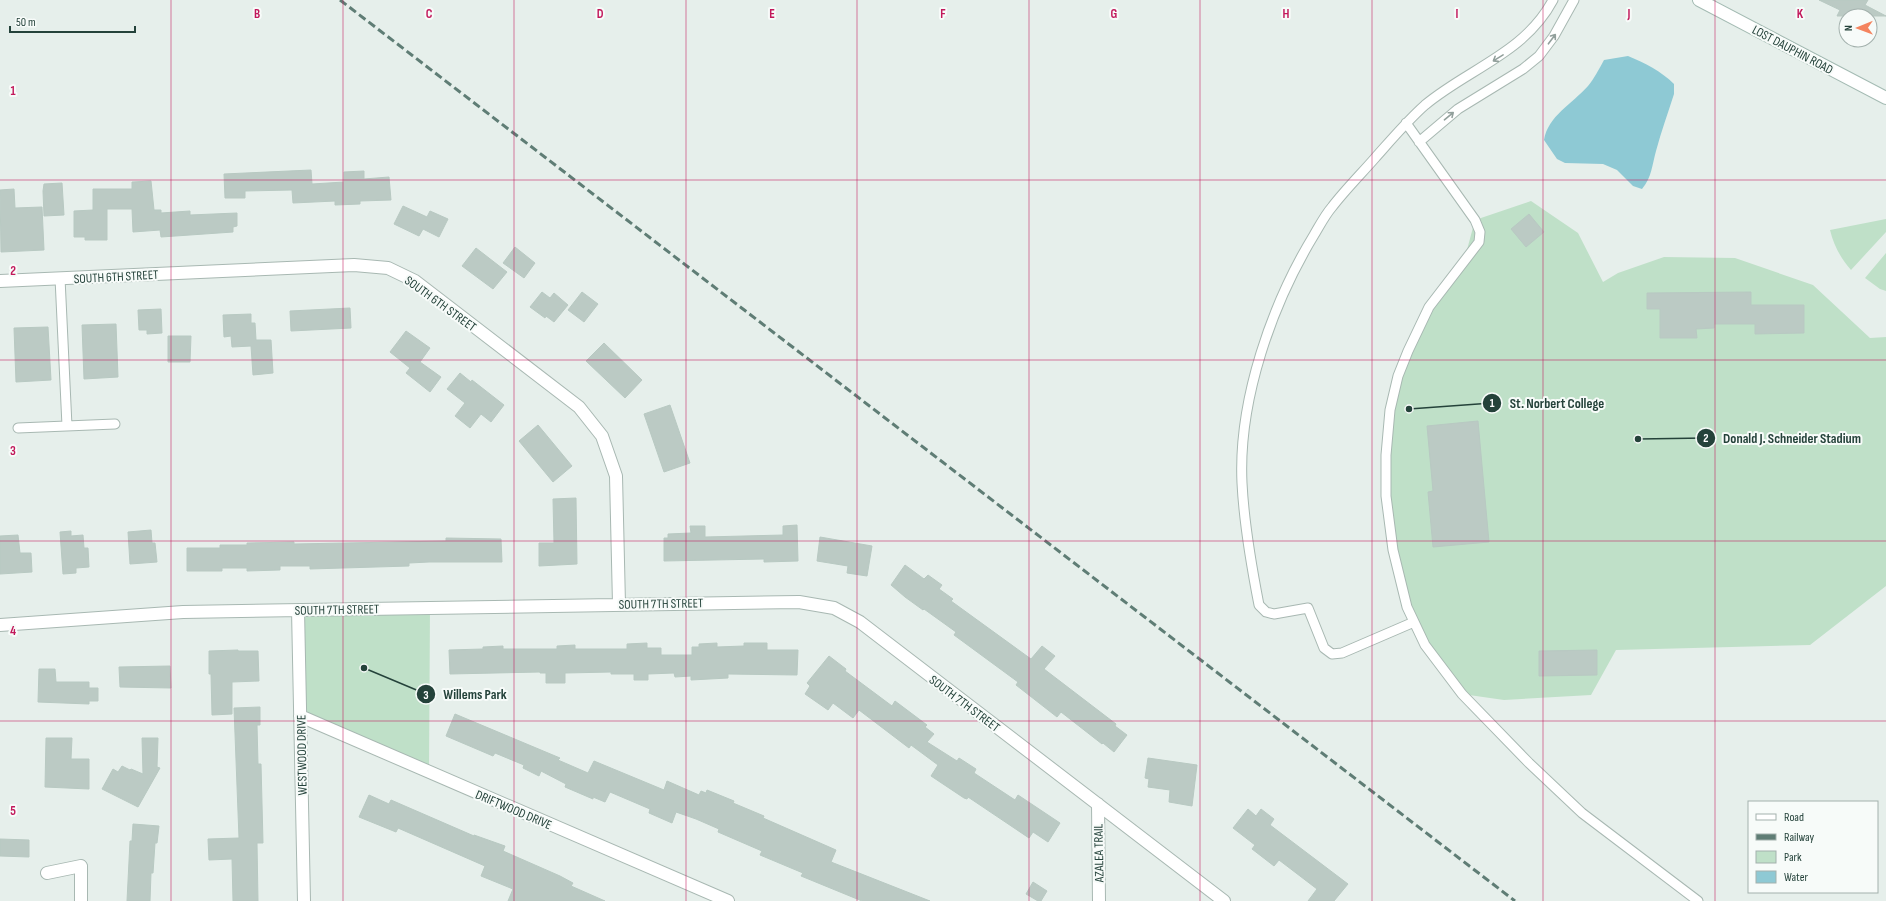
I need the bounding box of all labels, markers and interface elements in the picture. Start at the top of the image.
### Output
text: B [254,6,260,22]
text: C [426,6,433,22]
text: D [597,6,604,22]
text: E [769,6,775,22]
text: F [940,6,946,22]
text: G [1111,6,1118,22]
text: H [1283,6,1290,22]
text: I [1456,6,1459,22]
text: J [1627,6,1631,22]
text: K [1797,6,1804,22]
scale bar [10,8,135,34]
north arrow [1838,8,1878,48]
text: 50 m [16,15,36,30]
street label: LOST DAUPHIN ROAD [1749,22,1836,78]
text: N [1842,25,1855,31]
one-way arrow [1548,34,1556,45]
one-way arrow [1493,54,1504,62]
text: 1 [10,83,16,99]
one-way arrow [1443,112,1454,121]
text: 2 [10,263,16,279]
street label: SOUTH 6TH STREET [73,267,159,287]
street label: SOUTH 6TH STREET [401,272,479,335]
callout: St. Norbert College [1482,390,1612,416]
text: St. Norbert College [1510,395,1604,412]
text: 1 [1490,396,1495,411]
callout: Donald J. Schneider Stadium [1696,425,1869,451]
text: Donald J. Schneider Stadium [1723,430,1861,447]
text: 2 [1703,431,1709,446]
text: 3 [10,443,16,459]
street label: SOUTH 7TH STREET [619,595,703,613]
street label: SOUTH 7TH STREET [295,601,379,619]
text: 4 [10,623,16,639]
street label: SOUTH 7TH STREET [926,672,1003,736]
callout: Willems Park [416,681,515,707]
text: Willems Park [443,686,507,703]
text: 3 [423,688,429,703]
street label: WESTWOOD DRIVE [293,715,311,795]
street label: DRIFTWOOD DRIVE [473,787,554,833]
legend [1748,801,1878,893]
text: 5 [10,803,16,819]
text: Road [1784,810,1804,825]
street label: AZALEA TRAIL [1090,823,1108,883]
text: Railway [1784,830,1815,845]
text: Park [1784,850,1802,865]
text: Water [1784,870,1808,885]

